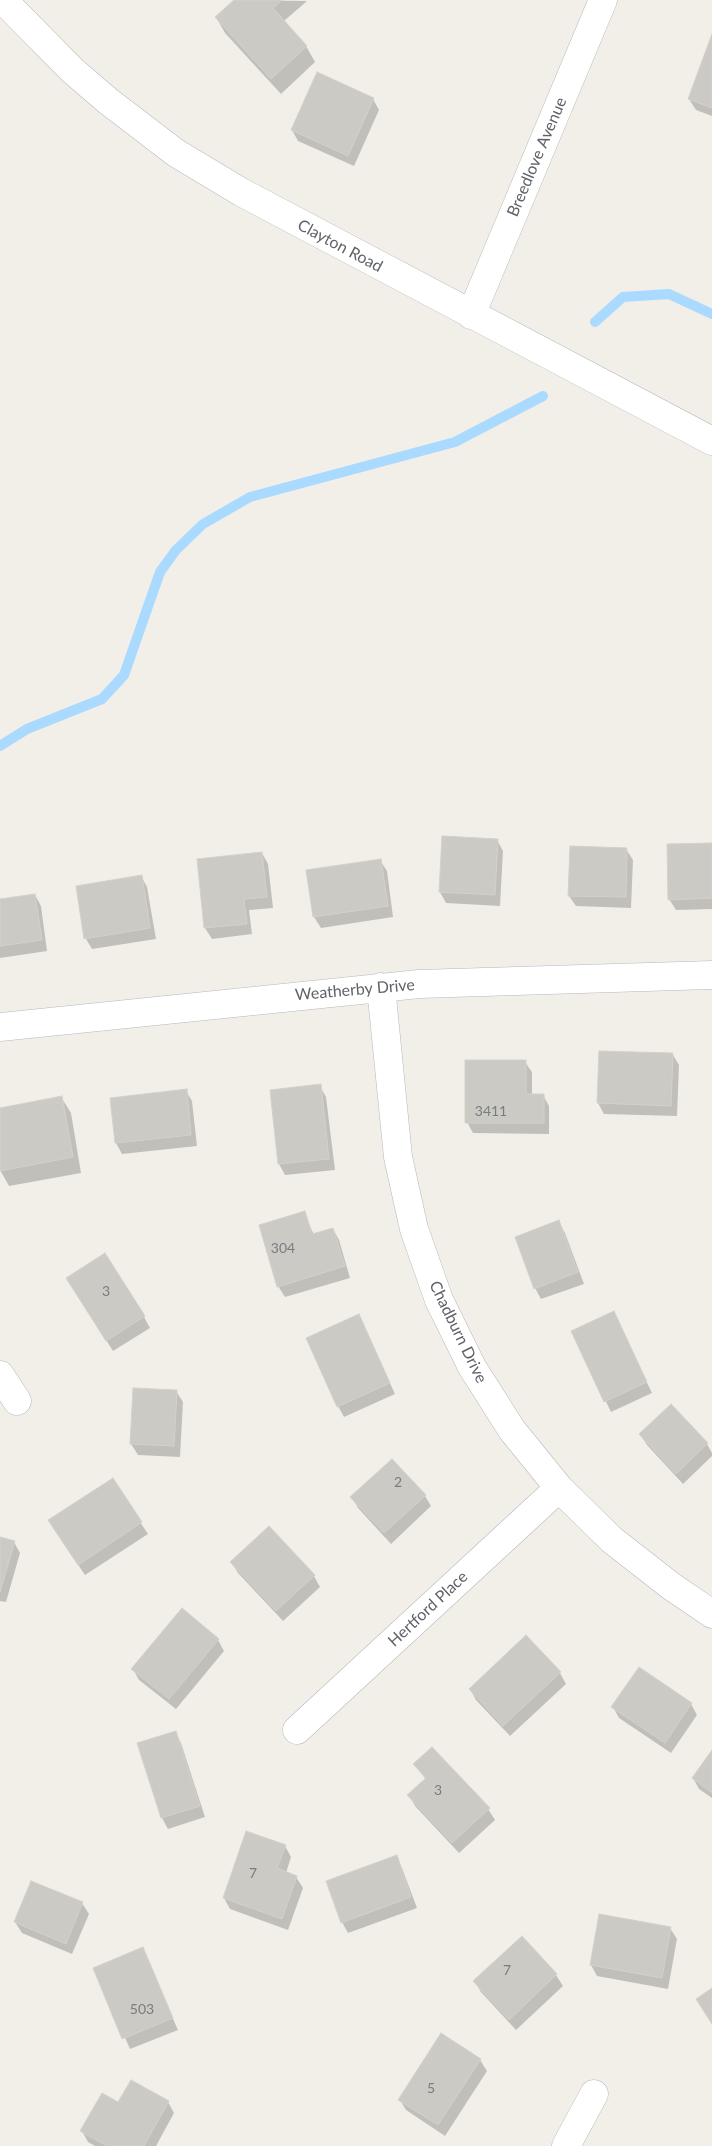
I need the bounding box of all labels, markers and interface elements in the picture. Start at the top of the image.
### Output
street label: Breedlove Avenue [503,94,571,220]
street label: Clayton Road [294,216,386,276]
street label: Weatherby Drive [294,975,416,1005]
house number: 3411 [475,1103,507,1119]
house number: 304 [271,1240,295,1256]
street label: Chadburn Drive [425,1278,491,1386]
house number: 3 [102,1283,110,1299]
house number: 2 [394,1474,402,1490]
street label: Hertford Place [384,1567,472,1651]
house number: 3 [434,1782,442,1798]
house number: 7 [249,1865,257,1881]
house number: 7 [503,1962,511,1978]
house number: 503 [130,2001,154,2017]
house number: 5 [427,2080,435,2096]

